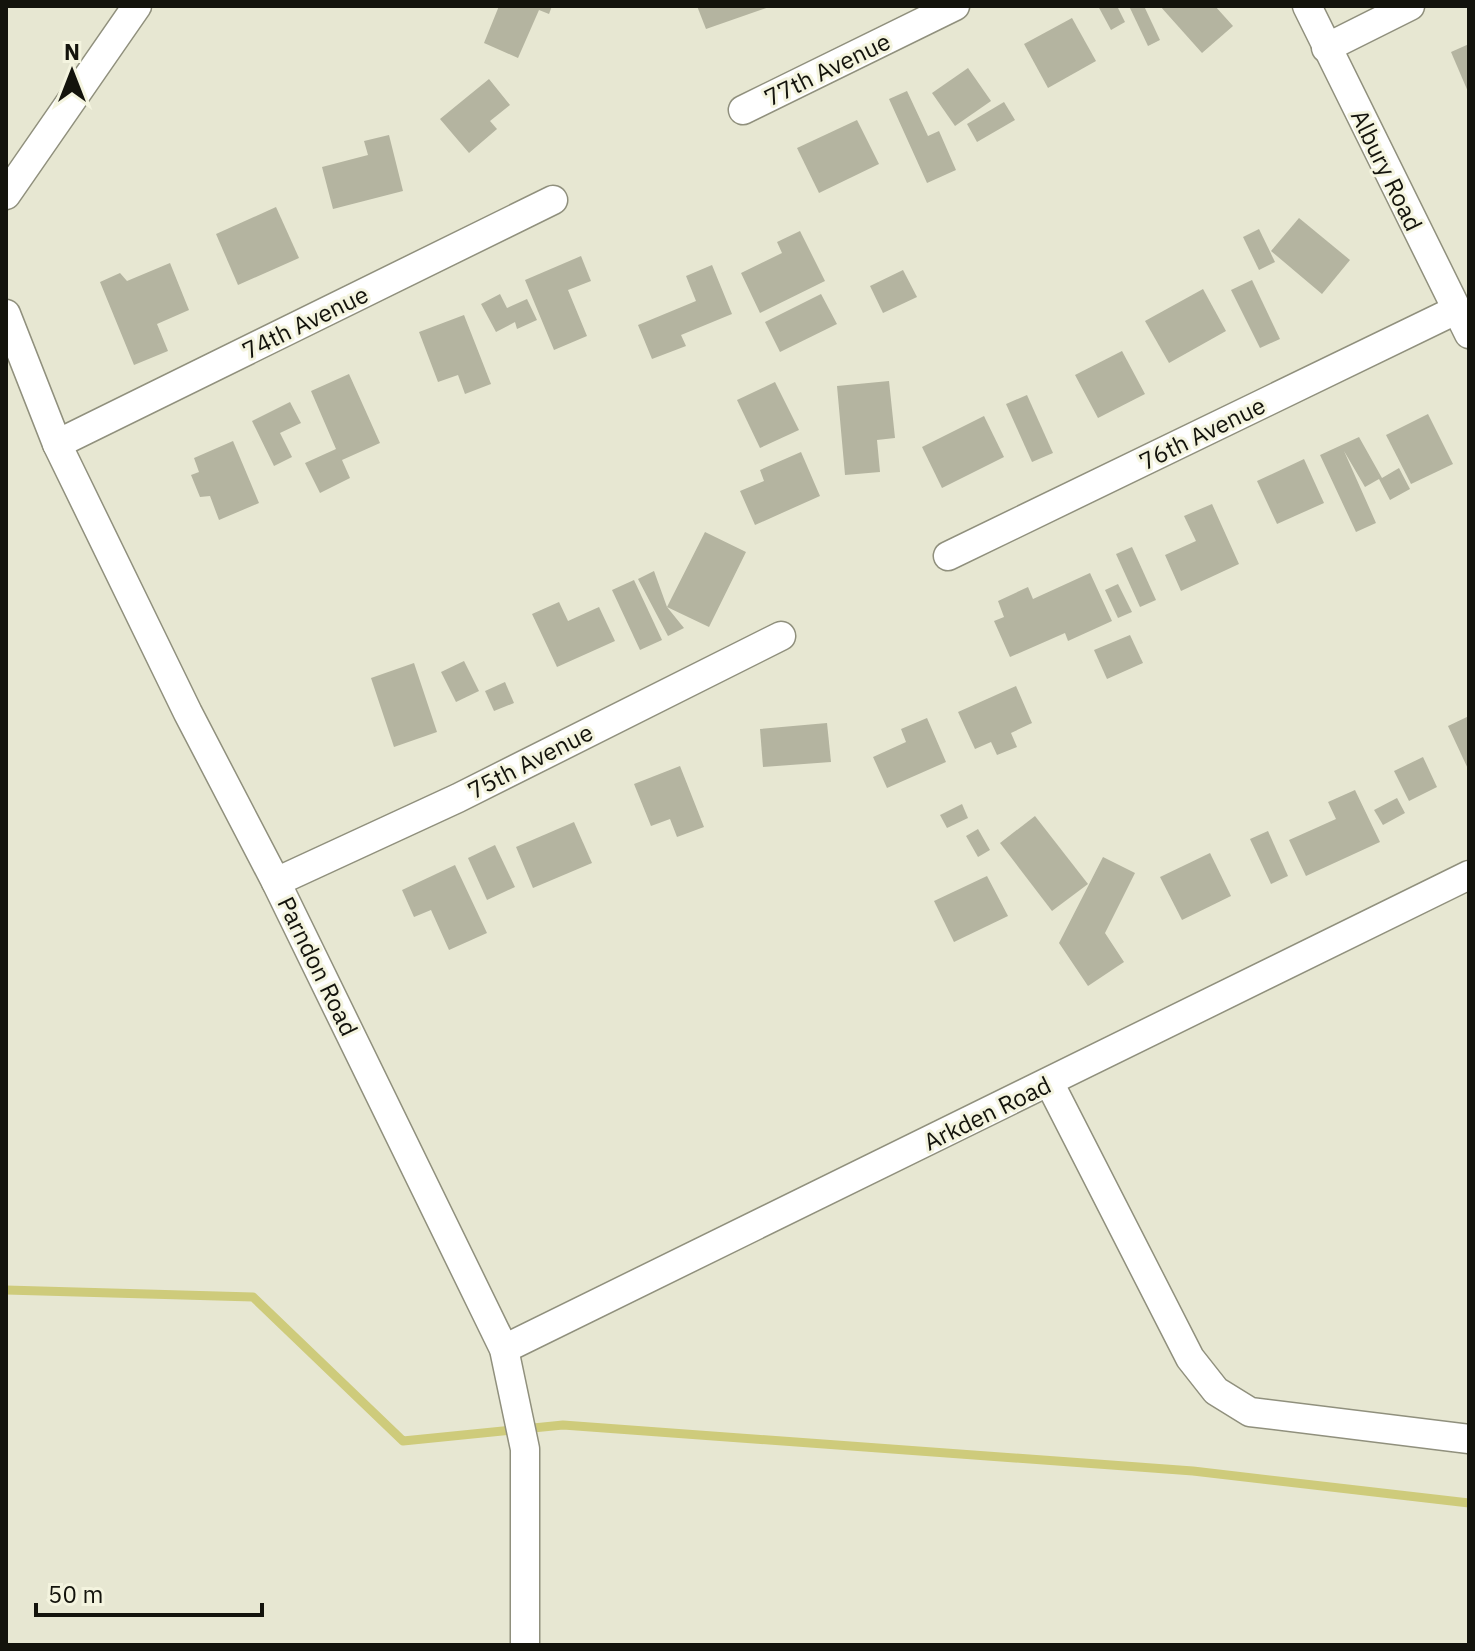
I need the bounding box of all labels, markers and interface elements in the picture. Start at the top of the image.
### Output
street label: 77th Avenue [759,25,895,113]
north arrow [32,32,112,112]
text: N [64,37,80,66]
street label: Albury Road [1344,104,1430,236]
street label: 74th Avenue [237,278,373,366]
street label: 76th Avenue [1134,389,1270,477]
street label: 75th Avenue [462,716,598,806]
street label: Parndon Road [270,891,366,1041]
street label: Arkden Road [918,1068,1056,1158]
scale bar [36,1567,262,1617]
text: 50 m [48,1578,103,1610]

